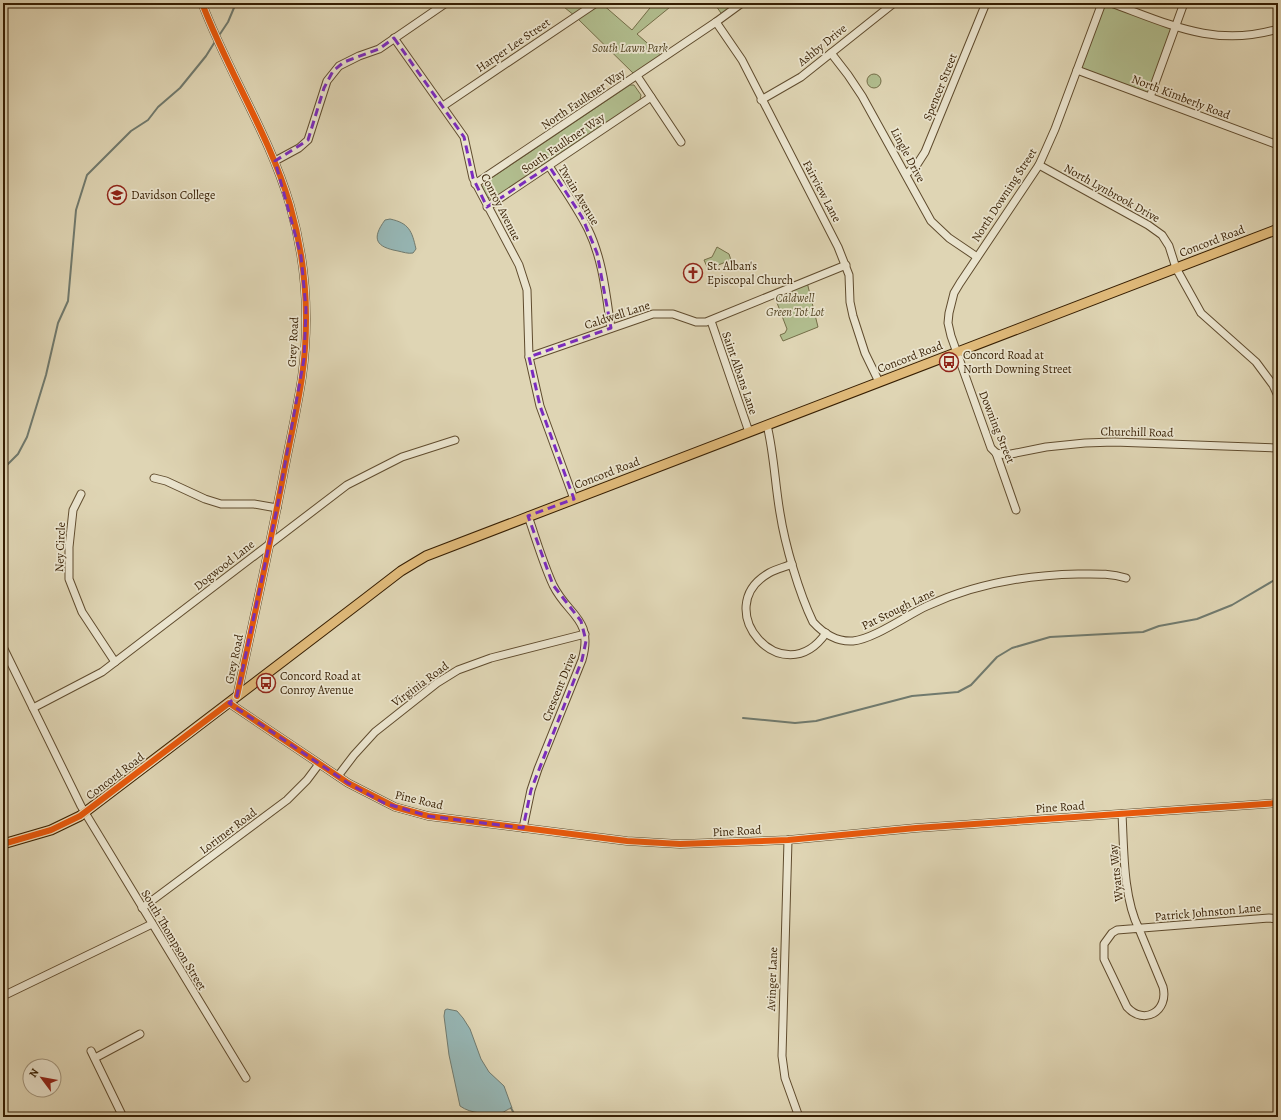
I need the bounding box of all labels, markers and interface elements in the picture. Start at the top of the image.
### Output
street label: Harper Lee Street [473,14,553,76]
street label: Ashby Drive [793,20,850,70]
park label: South Lawn Park [592,40,669,56]
street label: Spencer Street [919,51,961,123]
street label: North Faulkner Way [538,65,629,133]
street label: North Kimberly Road [1129,71,1233,123]
street label: South Faulkner Way [518,109,609,177]
street label: Lingle Drive [887,125,929,185]
street label: North Downing Street [968,145,1040,245]
street label: Fairview Lane [799,157,845,225]
street label: North Lynbrook Drive [1061,160,1163,226]
street label: Twain Avenue [555,162,603,228]
street label: Conroy Avenue [477,171,525,243]
school or university icon: Davidson College [106,184,128,206]
place label: Davidson College [131,187,215,203]
street label: Concord Road [1177,221,1248,261]
place label: St. Alban's Episcopal Church [707,258,794,288]
church icon: St. Alban's Episcopal Church [682,262,704,284]
park label: Caldwell Green Tot Lot [766,290,825,320]
street label: Caldwell Lane [582,297,652,333]
street label: Grey Road [284,316,302,368]
street label: Saint Albans Lane [718,329,762,417]
street label: Concord Road [875,337,946,377]
place label: Concord Road at North Downing Street [963,347,1072,377]
bus stop icon: Concord Road at North Downing Street [938,351,960,373]
street label: Downing Street [975,388,1019,466]
street label: Churchill Road [1100,423,1174,441]
street label: Concord Road [572,453,643,493]
street label: Ney Circle [51,522,69,572]
street label: Dogwood Lane [190,536,258,594]
street label: Pat Stough Lane [859,584,937,634]
street label: Grey Road [221,632,247,685]
street label: Crescent Drive [538,651,580,723]
street label: Virginia Road [387,657,452,711]
place label: Concord Road at Conroy Avenue [280,668,361,698]
bus stop icon: Concord Road at Conroy Avenue [255,672,277,694]
street label: Concord Road [83,749,148,803]
street label: Pine Road [393,787,445,813]
street label: Pine Road [1035,797,1086,817]
street label: Lorimer Road [196,804,260,858]
street label: Pine Road [712,822,763,840]
street label: Wyatts Way [1105,843,1127,904]
street label: South Thompson Street [138,887,210,993]
street label: Patrick Johnston Lane [1154,899,1262,925]
street label: Avinger Lane [763,947,781,1012]
north arrow [22,1058,62,1098]
text: N [25,1066,42,1080]

